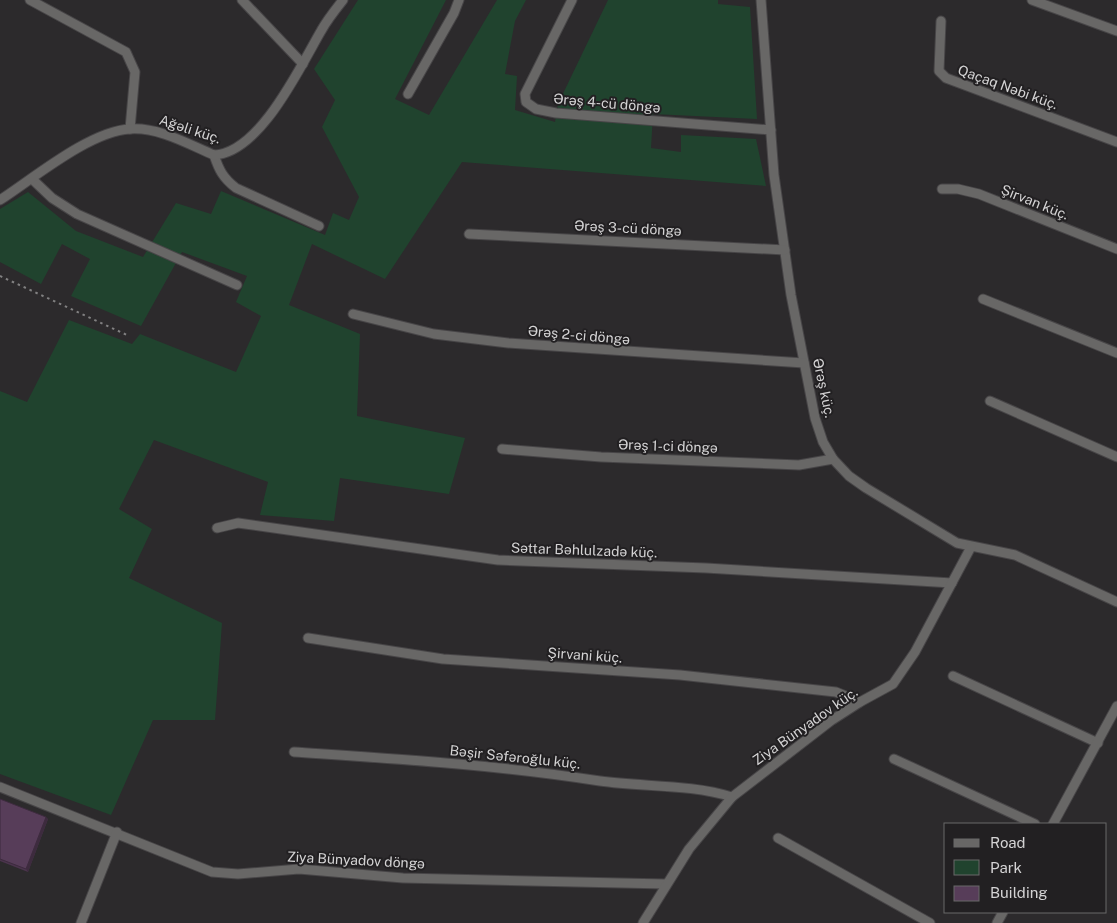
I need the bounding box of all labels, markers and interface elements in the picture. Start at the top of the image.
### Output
street label: Qaçaq Nəbi küç. [956,61,1060,113]
street label: Ərəş 4-cü döngə [553,90,661,116]
street label: Ağəli küç. [157,112,223,146]
street label: Şirvan küç. [999,181,1071,223]
street label: Ərəş 3-cü döngə [574,217,682,239]
street label: Ərəş 2-ci döngə [527,323,631,347]
street label: Ərəş küç. [810,357,838,419]
street label: Ərəş 1-ci döngə [618,436,718,456]
street label: Səttar Bəhlulzadə küç. [511,539,657,561]
street label: Şirvani küç. [547,644,623,666]
street label: Ziya Bünyadov küç. [750,684,860,768]
street label: Bəşir Səfəroğlu küç. [449,742,581,772]
legend [944,823,1107,913]
text: Road [990,834,1026,851]
street label: Ziya Bünyadov döngə [287,848,426,872]
text: Park [990,859,1022,876]
text: Building [990,884,1048,901]

